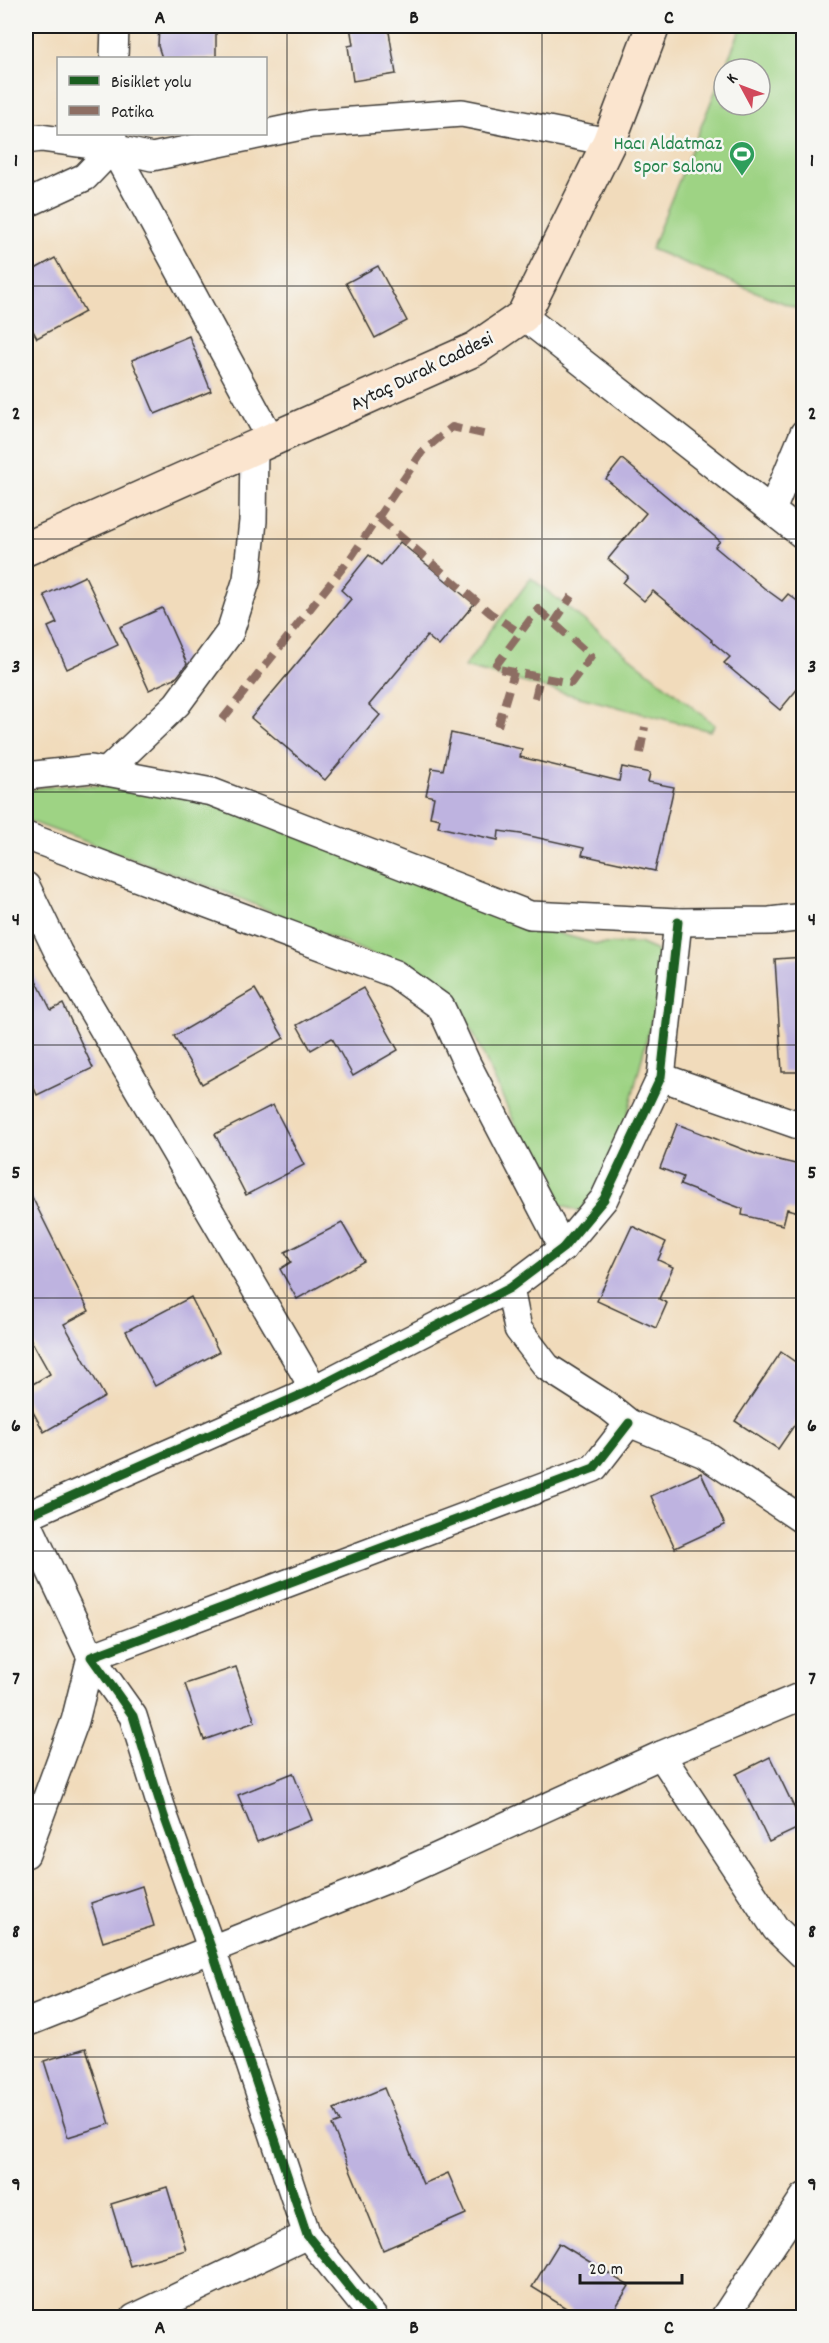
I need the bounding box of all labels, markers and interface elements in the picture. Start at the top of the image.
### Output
text: A [155,5,166,33]
text: B [409,5,419,33]
text: C [664,5,674,33]
legend [57,57,267,135]
north arrow [712,57,772,117]
text: K [721,68,744,89]
text: Bisiklet yolu [111,71,191,96]
text: Patika [111,101,154,126]
place label: Hacı Aldatmaz Spor Salonu [614,131,722,182]
sports icon: Hacı Aldatmaz Spor Salonu [727,139,757,177]
text: 1 [14,148,18,176]
text: 1 [810,148,814,176]
street label: Aytaç Durak Caddesi [346,326,499,419]
text: 2 [12,401,20,429]
text: 2 [808,401,816,429]
text: 3 [12,654,20,682]
text: 3 [808,654,816,682]
text: 4 [12,907,20,935]
text: 4 [808,907,816,935]
text: 5 [11,1160,21,1188]
text: 5 [807,1160,817,1188]
text: 6 [11,1413,21,1441]
text: 6 [807,1413,817,1441]
text: 7 [12,1666,20,1694]
text: 7 [808,1666,816,1694]
text: 8 [12,1919,20,1947]
text: 8 [808,1919,816,1947]
text: 9 [11,2172,21,2200]
text: 9 [807,2172,817,2200]
scale bar [580,2247,682,2285]
text: 20 m [589,2258,623,2283]
text: A [155,2315,166,2343]
text: B [409,2315,419,2343]
text: C [664,2315,674,2343]

